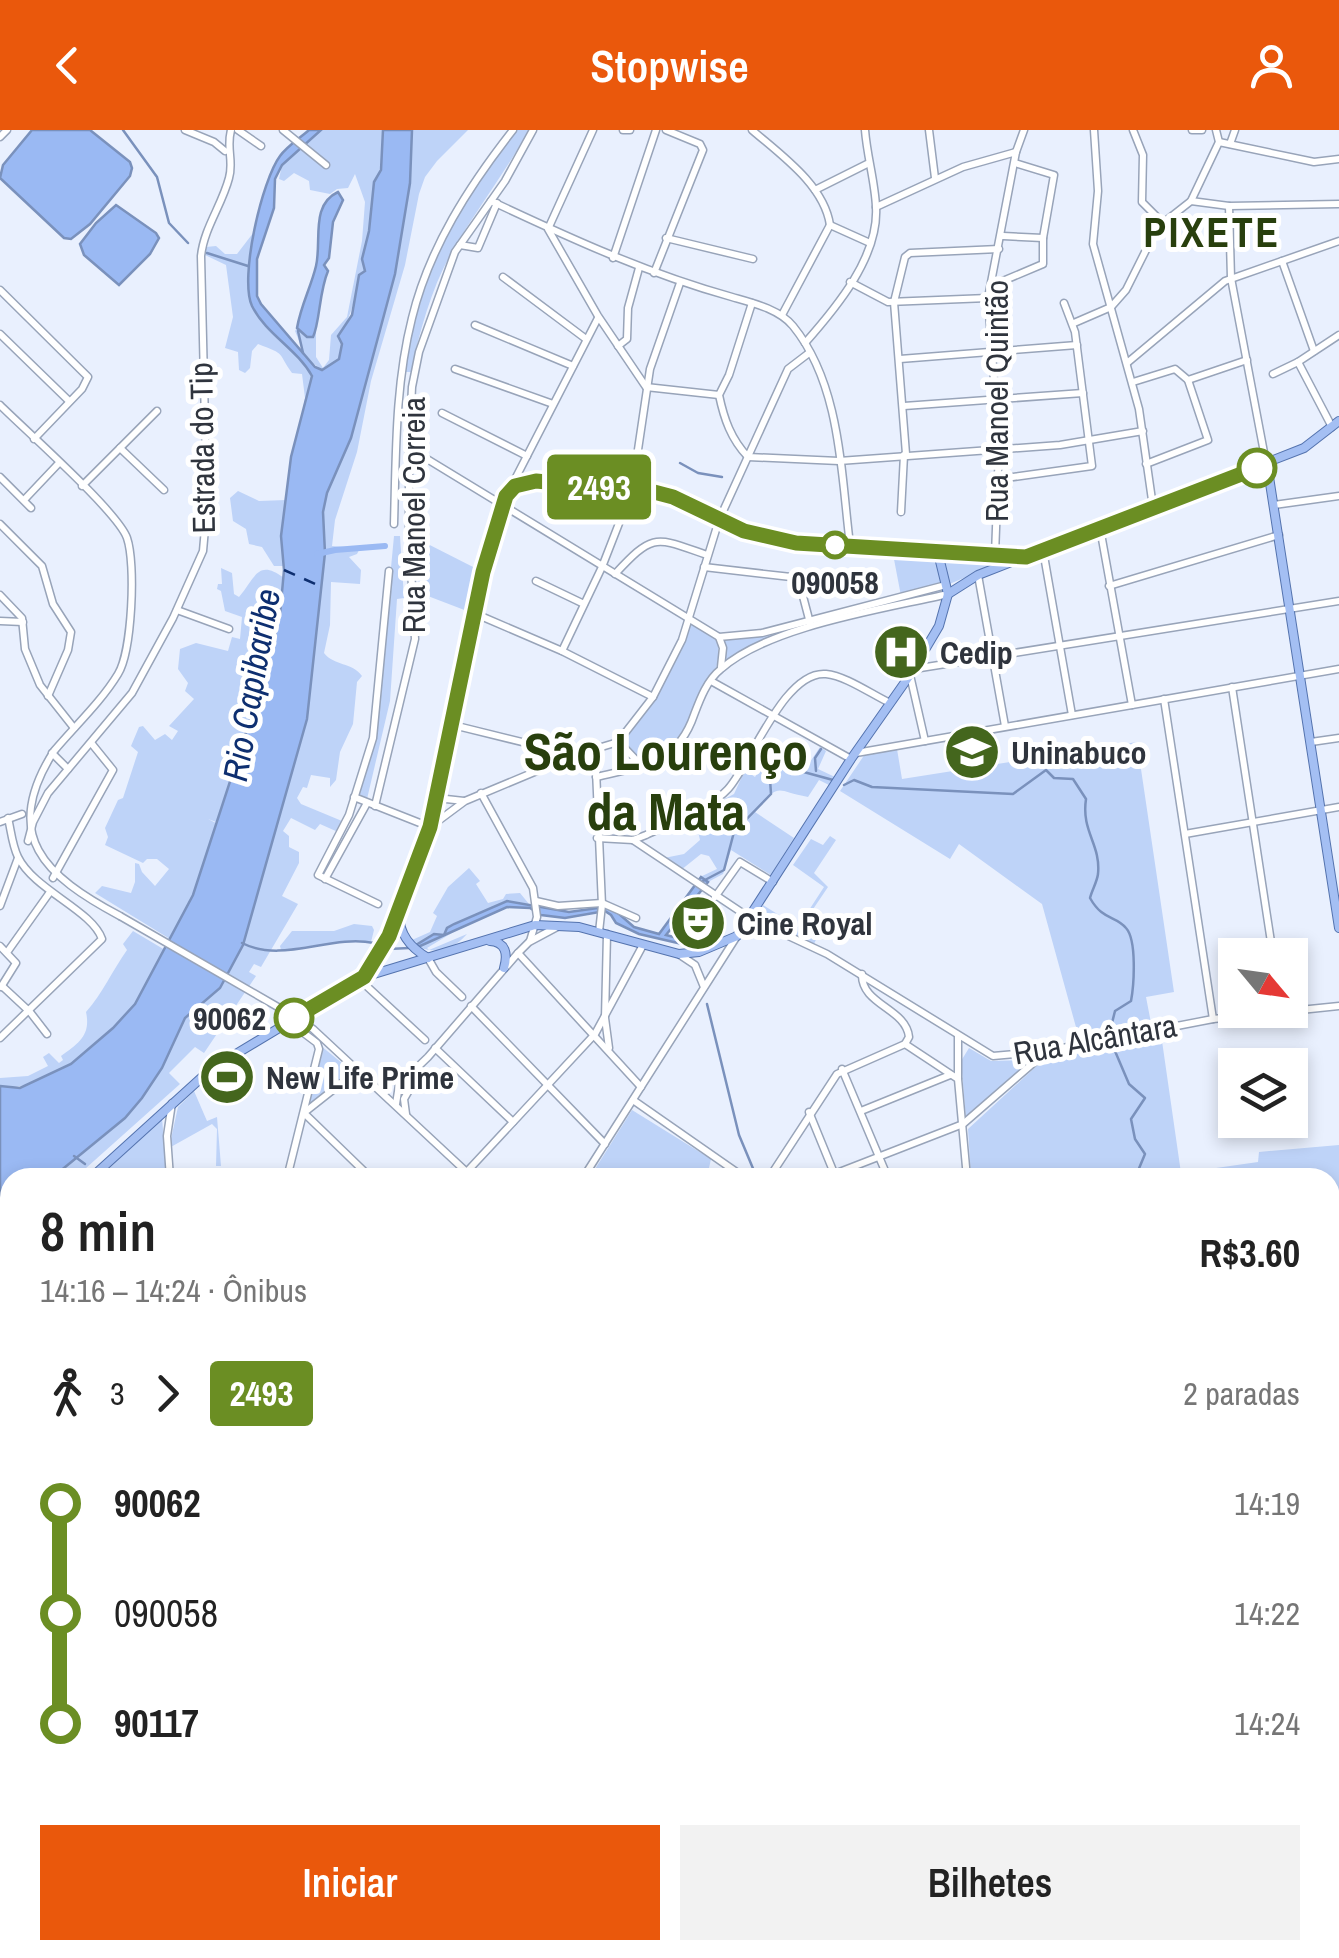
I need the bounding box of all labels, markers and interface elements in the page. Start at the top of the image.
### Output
text: Stopwise [590,35,749,96]
icon: back [40,38,95,93]
icon: person [1244,38,1299,93]
district label: PIXETE [1143,204,1281,260]
street label: Rua Manoel Quintão [975,280,1018,522]
street label: Estrada do Tip [179,362,225,534]
street label: Rua Manoel Correia [392,396,435,633]
unlabelled marker [1238,449,1276,487]
line badge: 2493 [529,454,669,520]
text: 2493 [567,464,631,511]
marker: 090058 [822,532,848,558]
place label: 090058 [791,561,879,604]
water label: Rio Capibaribe [211,585,291,785]
hospital icon: Cedip [871,622,931,682]
place label: Cedip [940,631,1013,674]
district label: São Lourenço da Mata [524,716,808,846]
school or university icon: Uninabuco [942,722,1002,782]
place label: Uninabuco [1011,731,1147,774]
theatre icon: Cine Royal [668,893,728,953]
place label: Cine Royal [737,902,873,945]
north arrow [1218,938,1308,1028]
map controls [1218,938,1308,1138]
place label: 90062 [193,997,266,1040]
marker: 90062 [275,999,313,1037]
street label: Rua Alcântara [1010,1003,1180,1074]
sports icon: New Life Prime [197,1047,257,1107]
button: layers [1218,1048,1308,1138]
place label: New Life Prime [266,1056,454,1099]
text: 8 min [40,1194,156,1268]
text: R$3.60 [1200,1228,1300,1279]
text: 14:16 – 14:24 · Ônibus [40,1269,307,1312]
icon: walk [40,1366,95,1421]
icon: forward [140,1366,195,1421]
text: 2493 [230,1370,293,1417]
text: 3 [110,1372,125,1415]
text: 2 paradas [1183,1372,1300,1415]
text: 90062 [114,1478,201,1529]
text: 14:19 [1234,1482,1300,1525]
text: 090058 [114,1588,218,1639]
text: 14:22 [1234,1592,1300,1635]
text: 90117 [114,1698,199,1749]
text: 14:24 [1234,1702,1300,1745]
button: Iniciar [40,1825,660,1940]
button: Bilhetes [680,1825,1300,1940]

